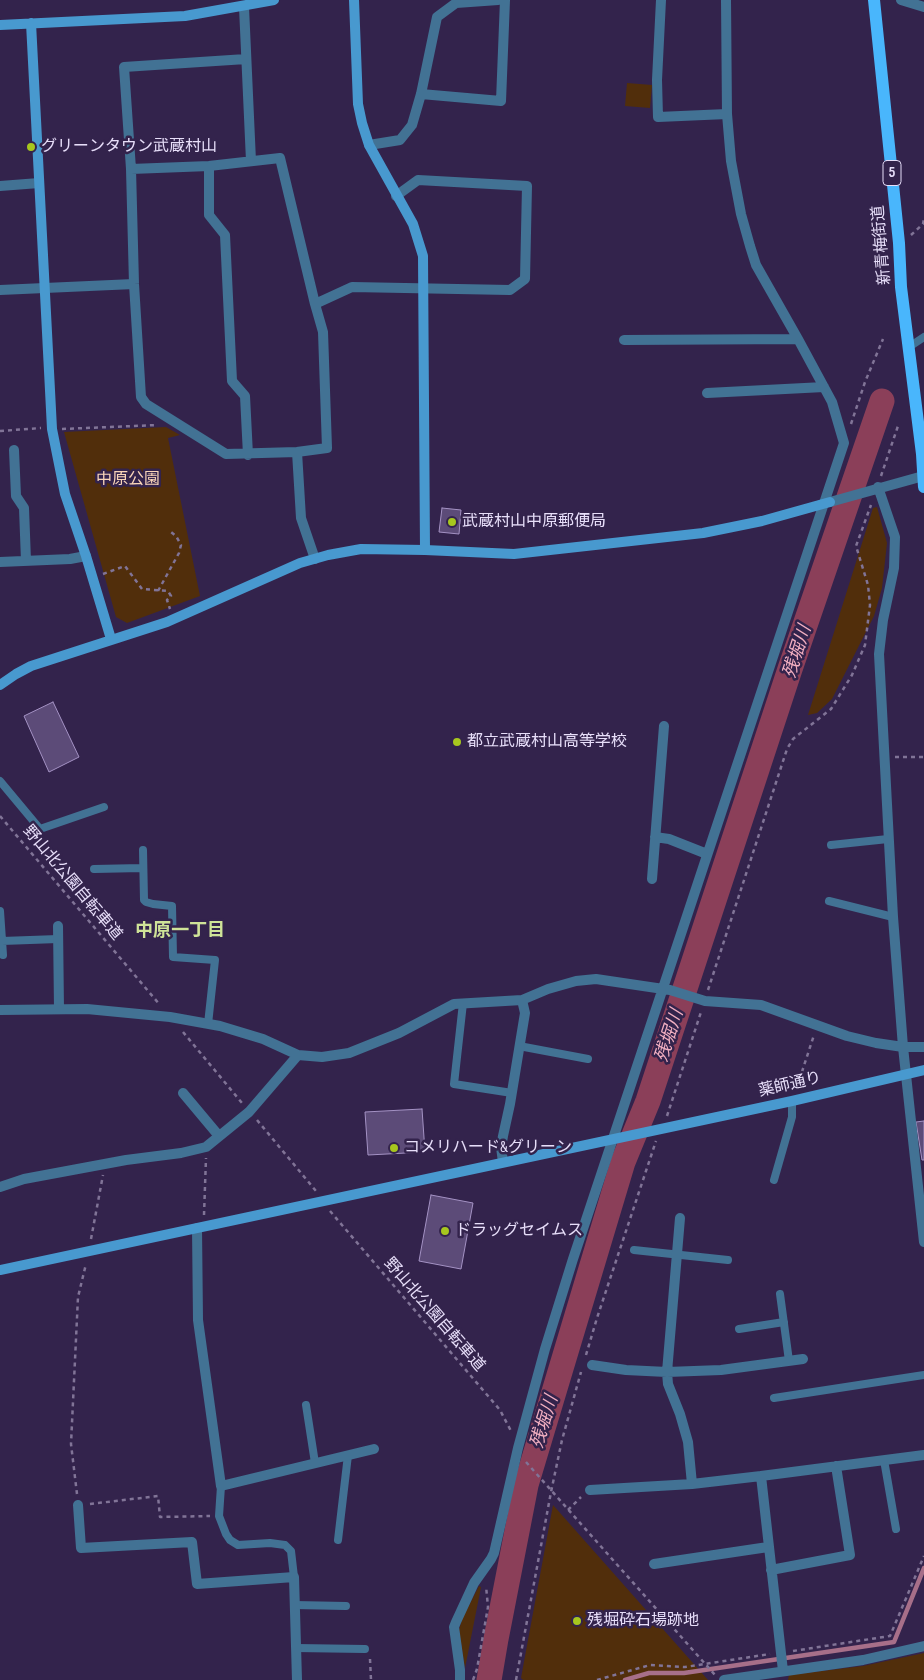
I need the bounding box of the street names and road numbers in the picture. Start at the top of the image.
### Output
road number: 5 [883,160,901,186]
street label: 新青梅街道 [869,204,895,286]
street label: 野山北公園自転車道 [18,822,126,944]
street label: 薬師通り [757,1068,823,1102]
street label: 野山北公園自転車道 [380,1254,488,1376]

